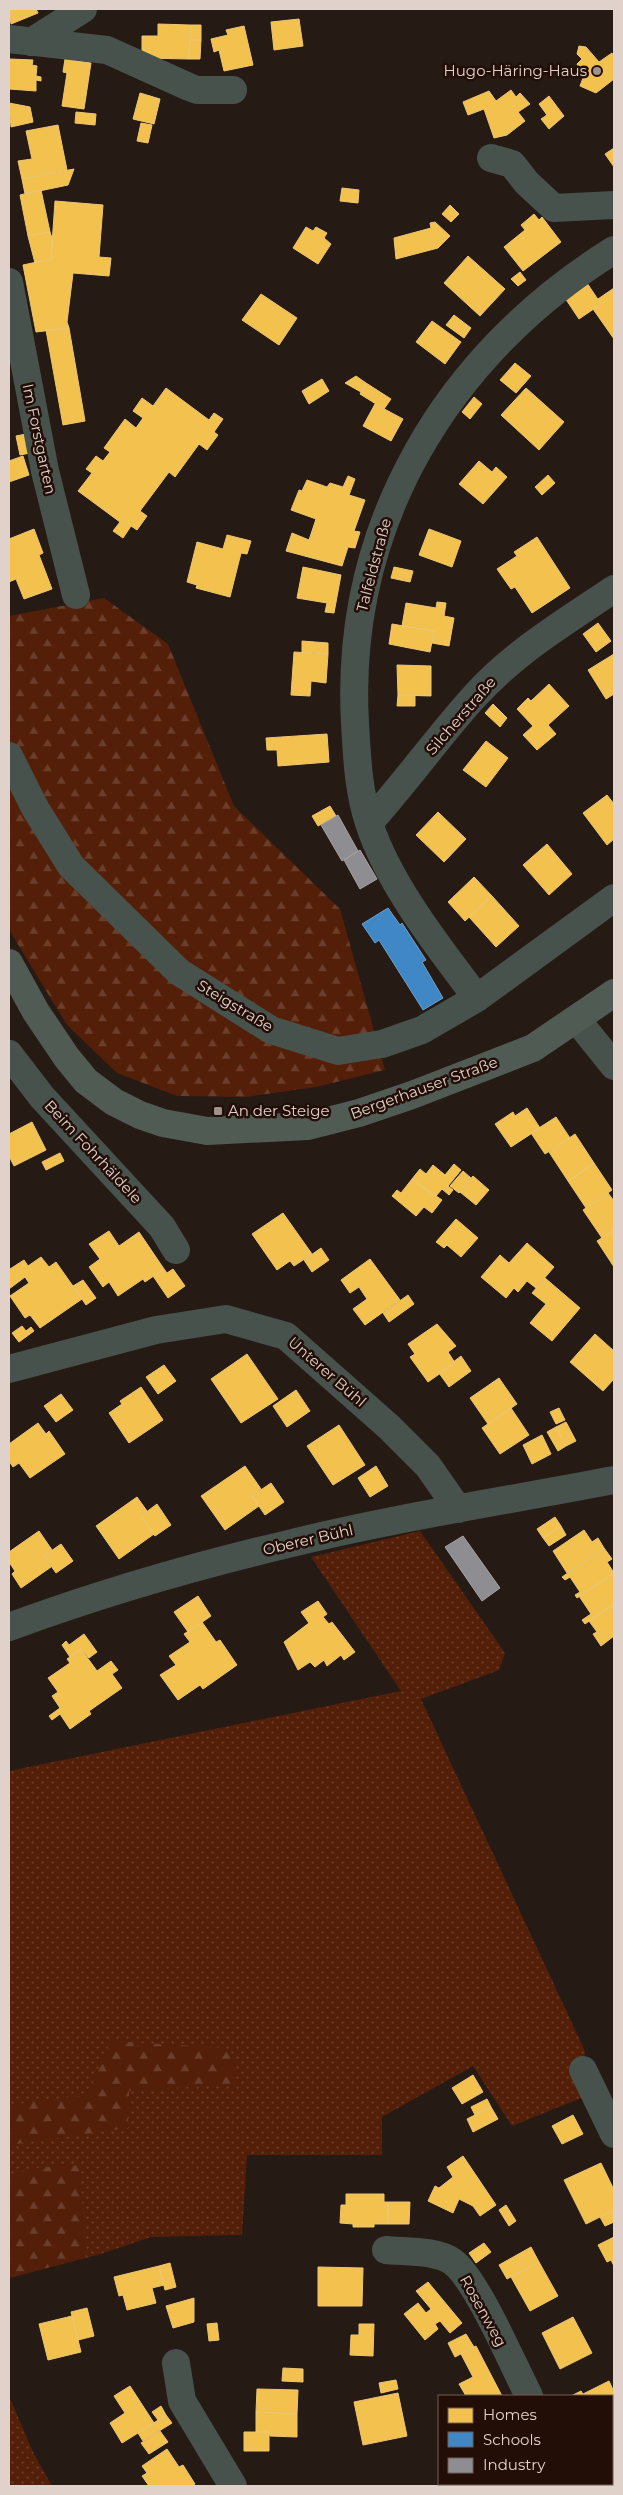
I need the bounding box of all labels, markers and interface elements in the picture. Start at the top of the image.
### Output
place label: Hugo-Häring-Haus [444,61,587,80]
marker: Hugo-Häring-Haus [591,65,603,77]
street label: Im Forstgarten [19,382,60,496]
street label: Talfeldstraße [352,516,395,614]
street label: Silcherstraße [421,673,500,759]
street label: Steigstraße [194,975,277,1036]
street label: Bergerhauser Straße [348,1052,500,1123]
street label: Beim Fohrhäldele [41,1096,146,1207]
place label: An der Steige [228,1101,329,1120]
marker: An der Steige [212,1105,224,1117]
street label: Unterer Bühl [284,1333,370,1411]
street label: Oberer Bühl [261,1520,355,1559]
street label: Rosenweg [456,2272,511,2350]
legend [438,2395,613,2485]
text: Homes [483,2405,537,2424]
text: Schools [483,2430,541,2449]
text: Industry [483,2455,546,2474]

